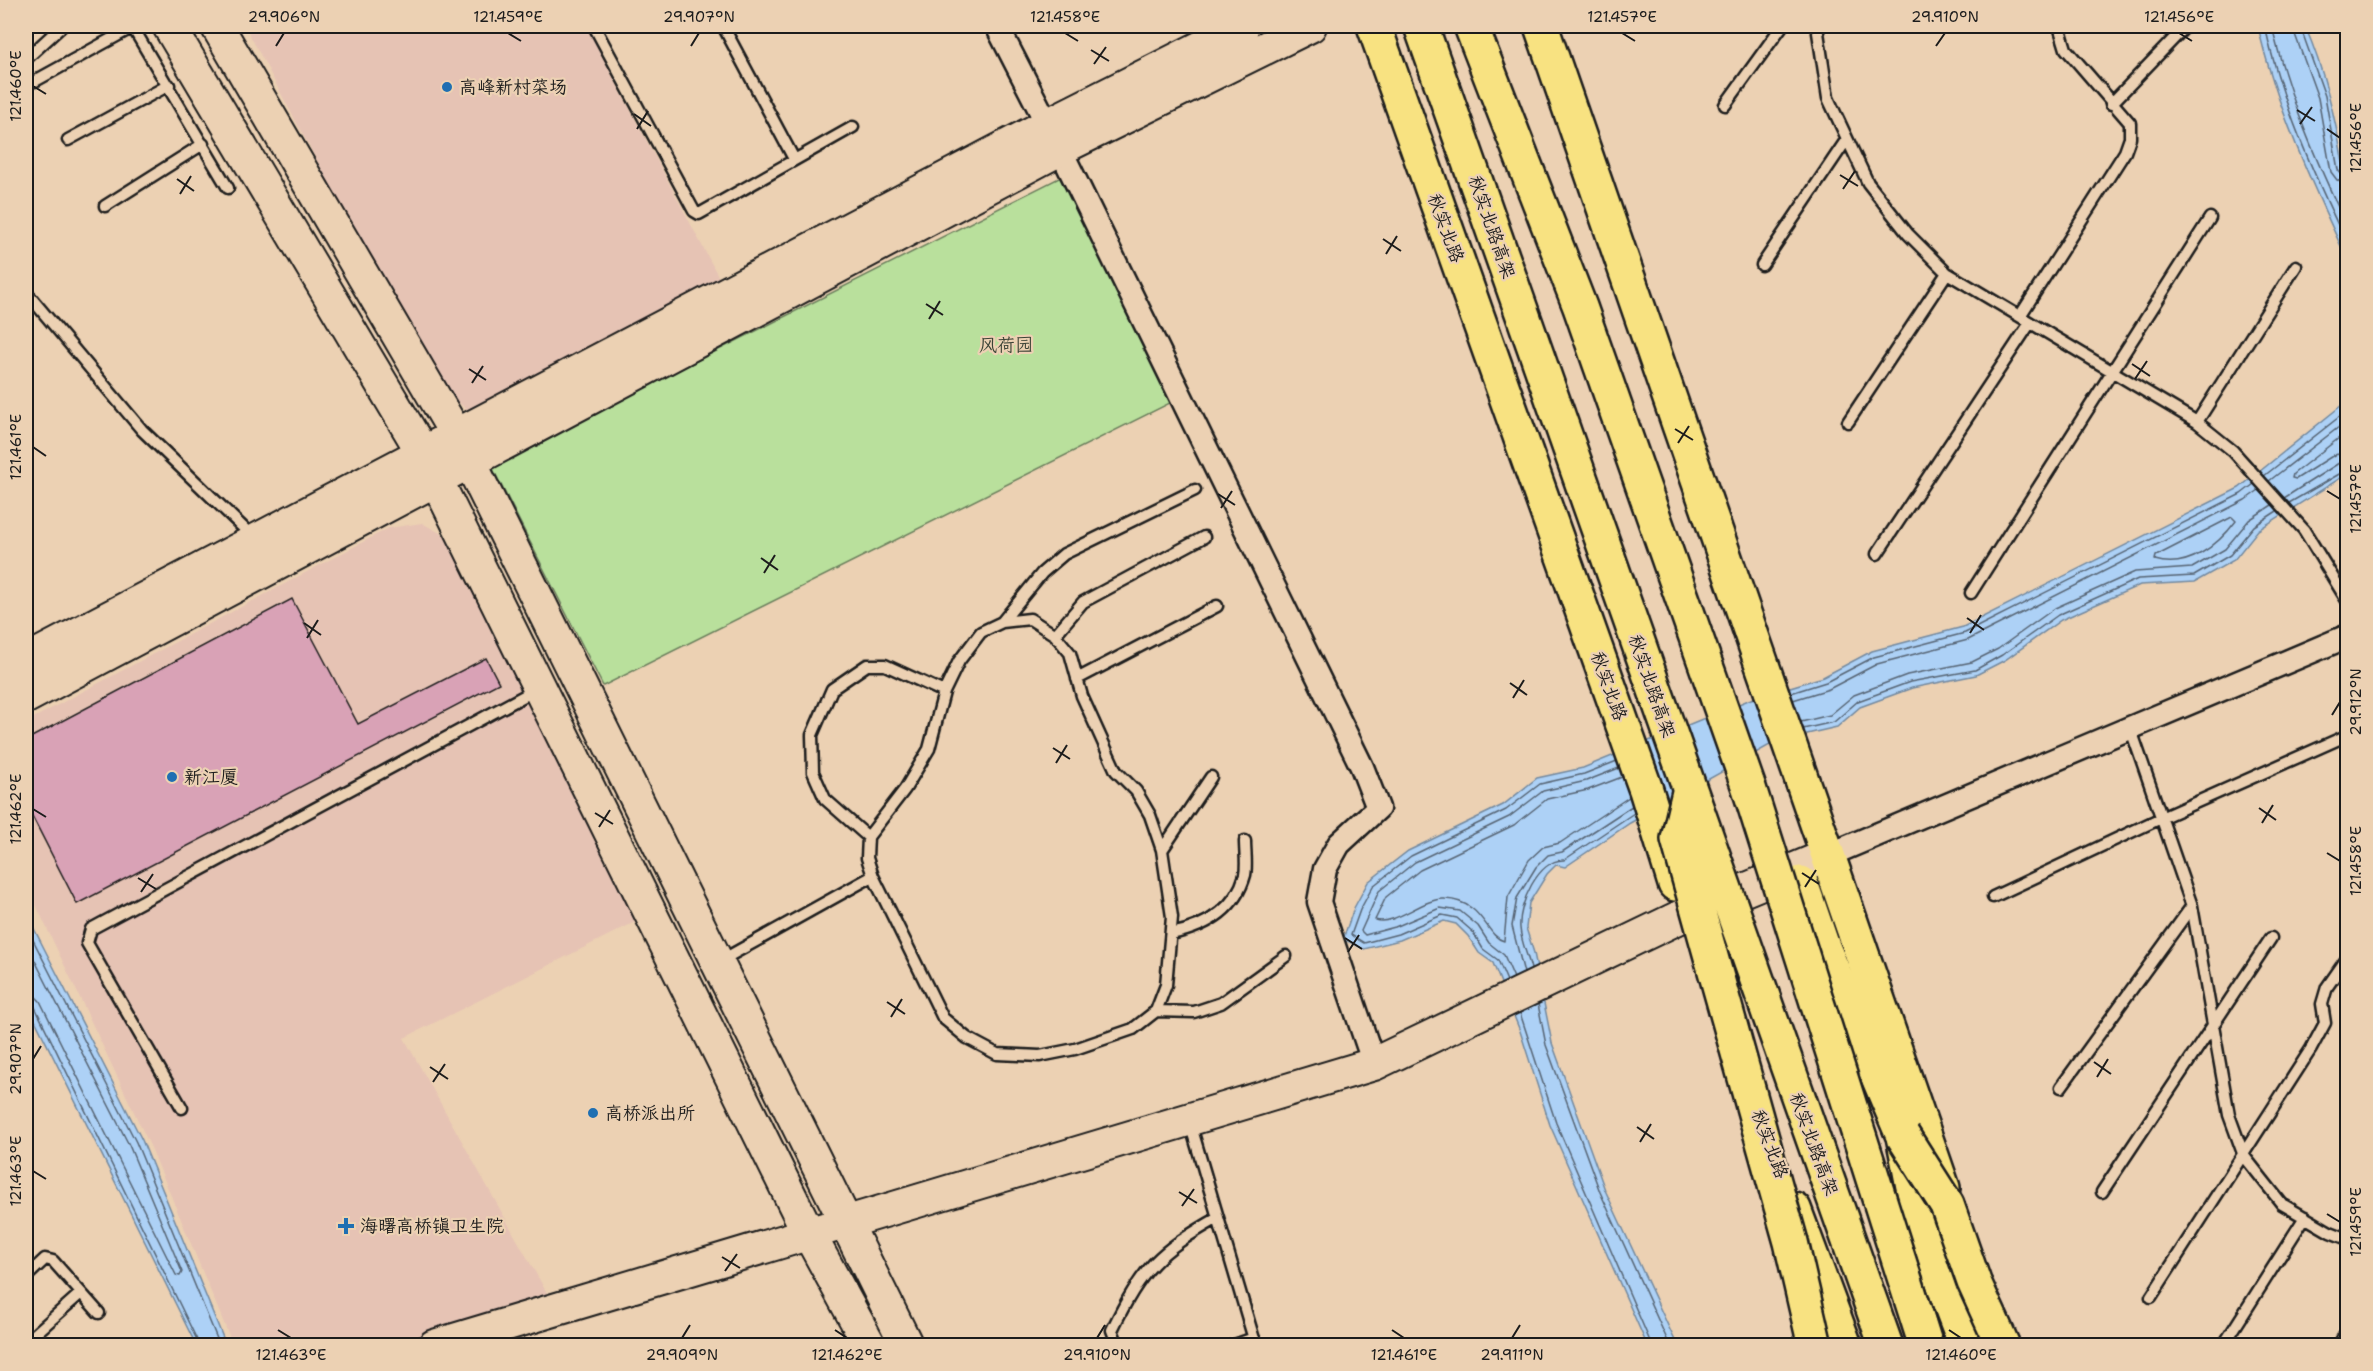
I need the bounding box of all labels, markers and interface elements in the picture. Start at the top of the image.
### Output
text: 29.906°N [248,7,320,27]
text: 121.459°E [473,7,543,27]
text: 29.907°N [663,7,735,27]
text: 121.458°E [1030,7,1100,27]
text: 121.457°E [1587,7,1657,27]
text: 29.910°N [1911,7,1979,27]
text: 121.456°E [2144,7,2214,27]
text: 121.460°E [6,50,26,122]
place label: 高峰新村菜场 [459,75,567,99]
marker: 高峰新村菜场 [440,80,454,94]
text: 121.456°E [2346,103,2366,173]
street label: 秋实北路高架 [1463,172,1521,282]
street label: 秋实北路 [1422,190,1470,266]
park label: 风荷园 [979,333,1033,357]
text: 121.461°E [6,414,26,480]
text: 121.457°E [2346,464,2366,534]
street label: 秋实北路高架 [1623,631,1681,741]
street label: 秋实北路 [1585,648,1633,724]
text: 29.912°N [2346,668,2366,736]
place label: 新江厦 [184,765,238,789]
marker: 新江厦 [165,770,179,784]
text: 121.462°E [6,774,26,844]
text: 121.458°E [2346,826,2366,896]
text: 29.907°N [6,1023,26,1095]
street label: 秋实北路高架 [1784,1089,1844,1199]
place label: 高桥派出所 [605,1101,695,1125]
marker: 高桥派出所 [586,1106,600,1120]
street label: 秋实北路 [1746,1106,1794,1182]
text: 121.463°E [6,1136,26,1206]
text: 121.459°E [2346,1187,2366,1257]
place label: 海曙高桥镇卫生院 [360,1214,504,1238]
marker: 海曙高桥镇卫生院 [337,1217,355,1235]
text: 121.463°E [256,1345,326,1365]
text: 29.909°N [646,1345,718,1365]
text: 121.462°E [812,1345,882,1365]
text: 29.910°N [1063,1345,1131,1365]
text: 121.461°E [1371,1345,1437,1365]
text: 29.911°N [1480,1345,1544,1365]
text: 121.460°E [1925,1345,1997,1365]

